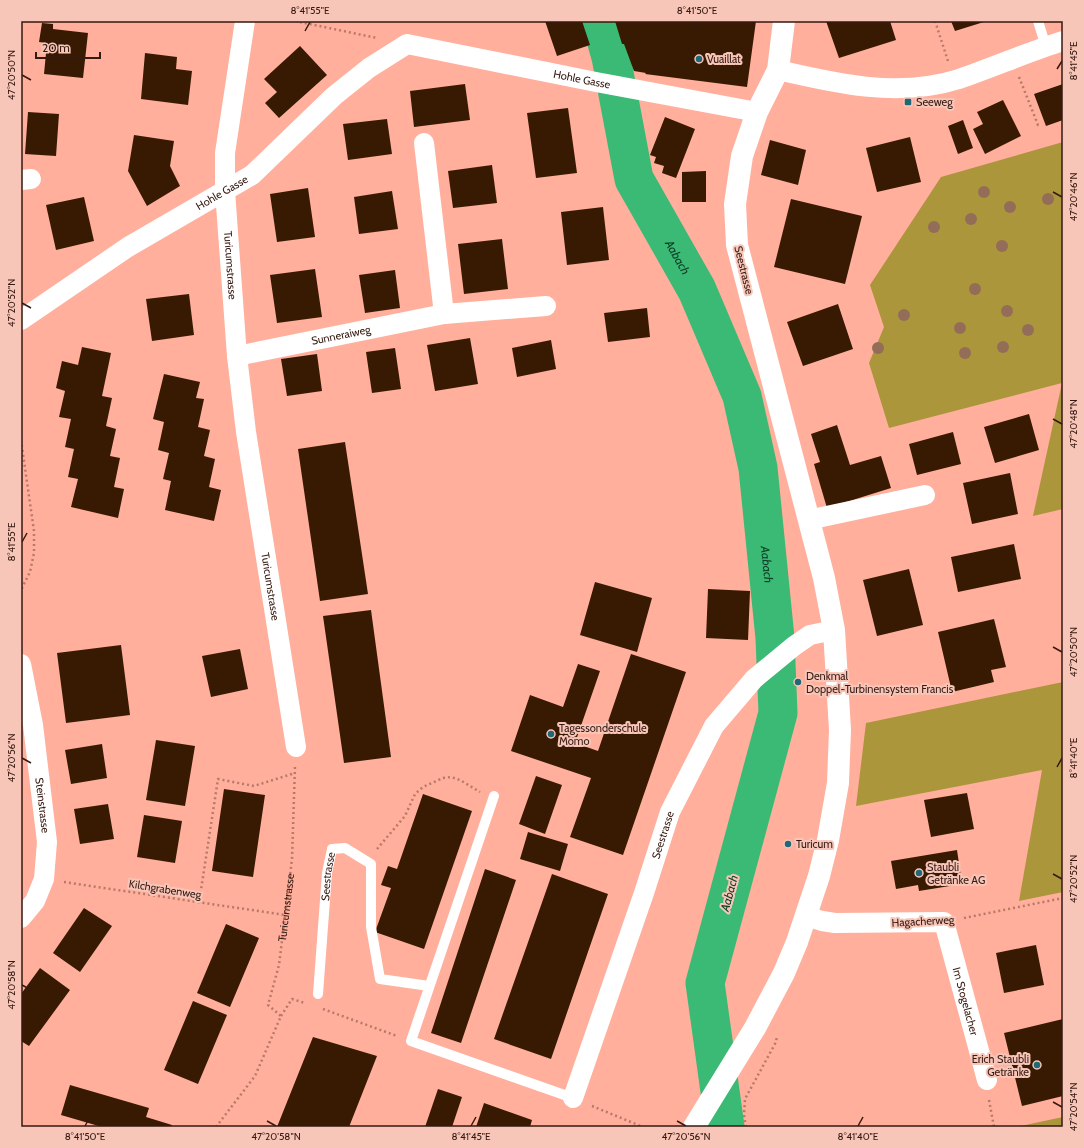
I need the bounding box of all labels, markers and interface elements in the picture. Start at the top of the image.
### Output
text: 8°41'55"E [290,4,330,17]
text: 8°41'50"E [677,4,718,17]
scale bar [36,34,100,60]
text: 20 m [42,40,70,55]
text: 8°41'45"E [1067,41,1080,81]
text: 47°20'50"N [5,50,18,100]
place label: Vuaillat [707,52,741,66]
marker: Vuaillat [694,54,704,64]
street label: Hohle Gasse [552,67,612,92]
place label: Seeweg [916,95,953,109]
marker: Seeweg [903,97,913,107]
street label: Hohle Gasse [193,172,251,213]
text: 47°20'46"N [1067,172,1080,222]
street label: Turicumstrasse [221,231,240,300]
water label: Aabach [662,236,694,277]
street label: Seestrasse [731,244,757,296]
text: 47°20'52"N [5,279,18,327]
street label: Sunneraiweg [310,322,372,348]
text: 47°20'48"N [1067,399,1080,449]
text: 8°41'55"E [5,522,18,562]
water label: Aabach [758,544,777,584]
street label: Turicumstrasse [258,552,283,622]
text: 47°20'50"N [1067,627,1080,677]
place label: Denkmal Doppel-Turbinensystem Francis [806,669,954,696]
marker: Denkmal Doppel-Turbinensystem Francis [793,677,803,687]
place label: Tagessonderschule Momo [559,721,647,748]
marker: Tagessonderschule Momo [546,729,556,739]
text: 47°20'56"N [5,733,18,783]
text: 8°41'40"E [1067,737,1080,778]
street label: Steinstrasse [32,777,53,834]
street label: Seestrasse [648,809,677,861]
place label: Turicum [796,837,833,851]
marker: Turicum [783,839,793,849]
street label: Seestrasse [318,850,338,902]
text: 47°20'52"N [1067,855,1080,903]
place label: Staubli Getränke AG [927,860,985,887]
marker: Staubli Getränke AG [914,868,924,878]
street label: Turicumstrasse [275,872,297,942]
water label: Aabach [717,873,741,914]
street label: Kilchgrabenweg [128,876,203,902]
street label: Hagacherweg [891,912,955,930]
text: 47°20'58"N [5,960,18,1010]
street label: Im Stogelacher [950,966,982,1037]
place label: Erich Staubli Getränke [972,1052,1029,1079]
marker: Erich Staubli Getränke [1032,1060,1042,1070]
text: 47°20'54"N [1067,1083,1080,1132]
text: 8°41'50"E [65,1130,106,1143]
text: 47°20'58"N [251,1130,301,1143]
text: 8°41'45"E [451,1130,491,1143]
text: 47°20'56"N [661,1130,711,1143]
text: 8°41'40"E [838,1130,879,1143]

